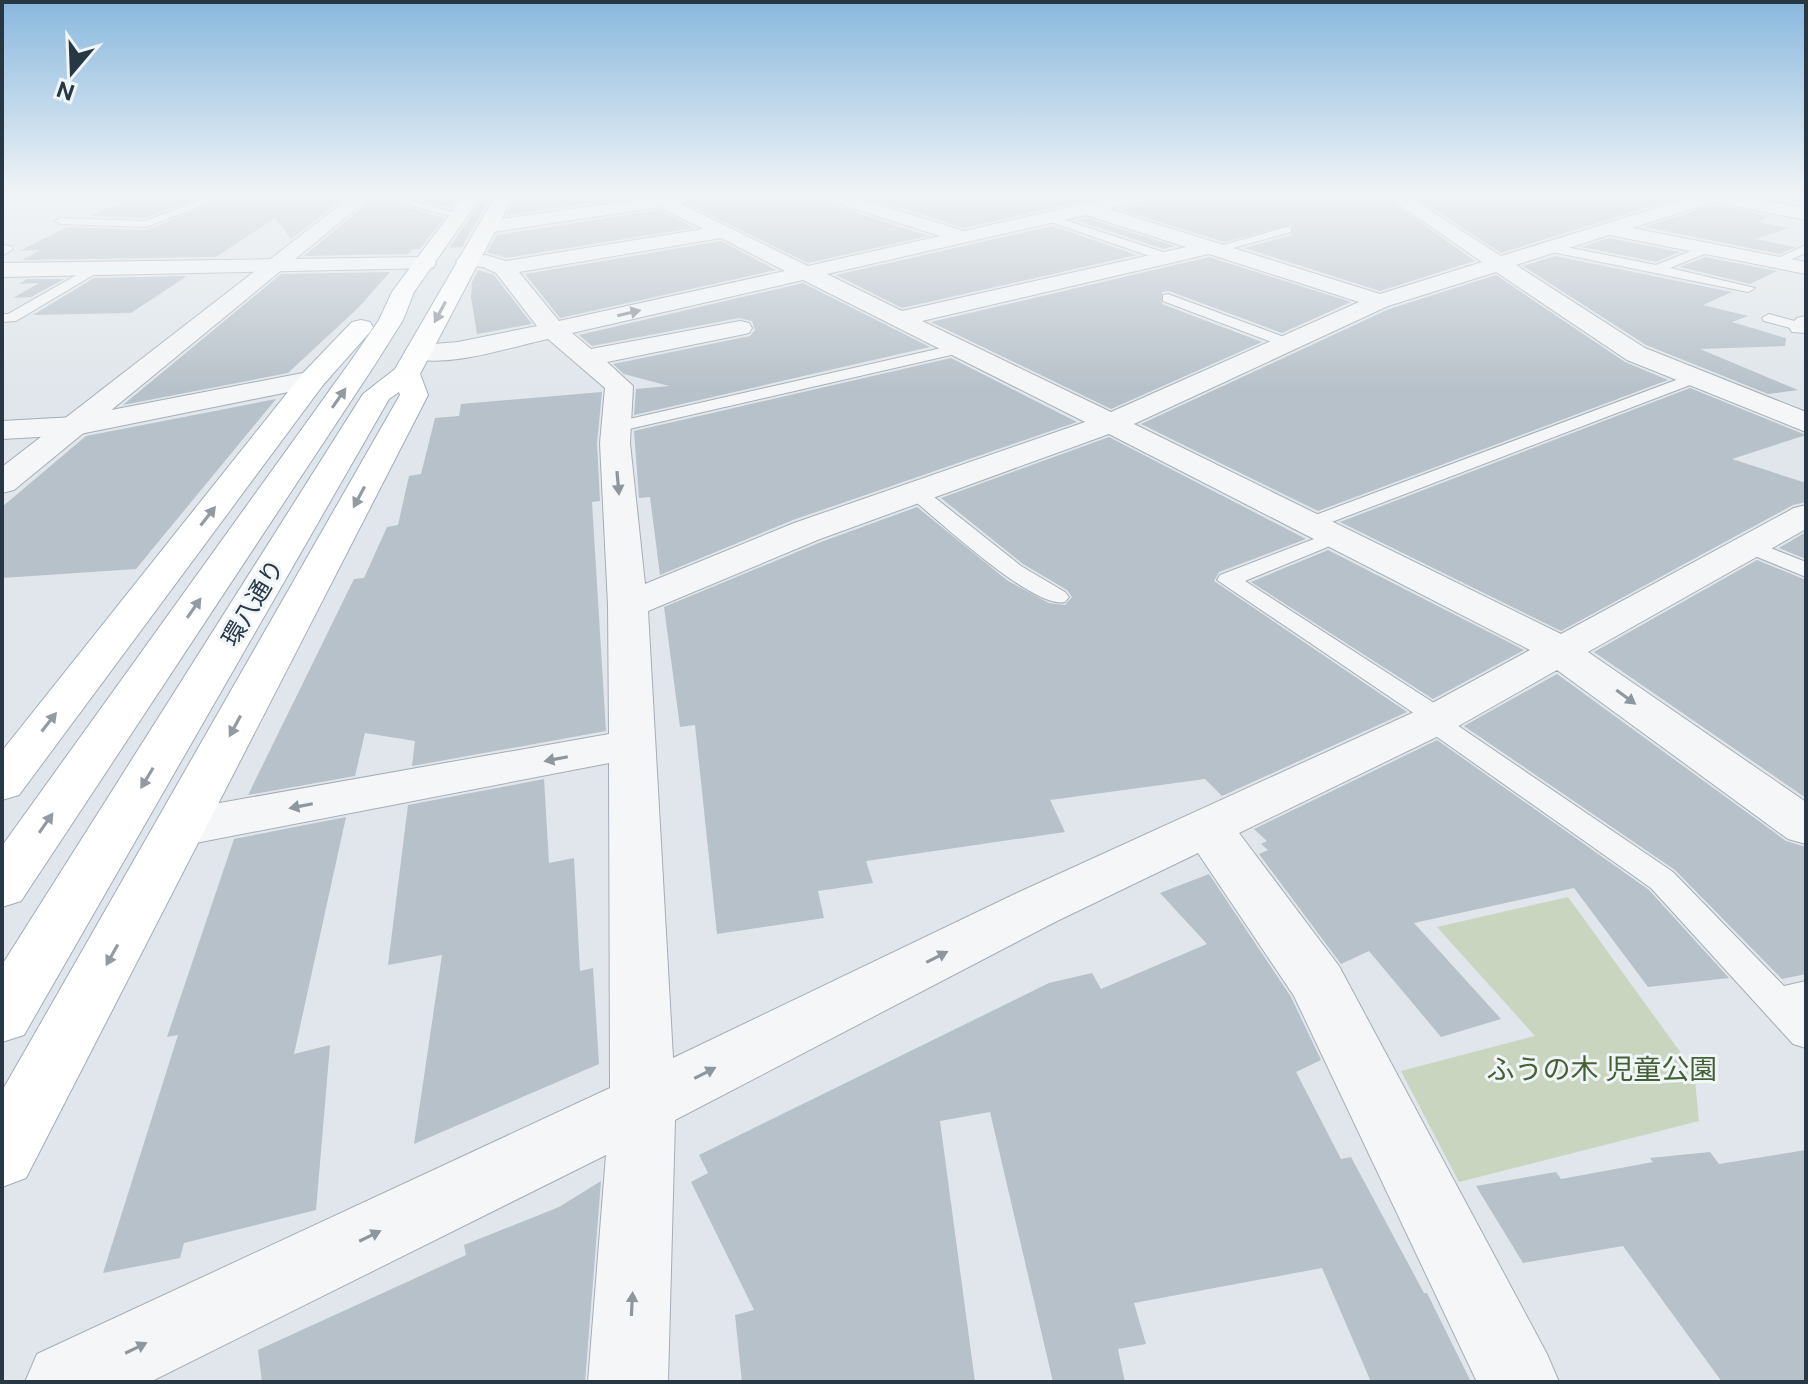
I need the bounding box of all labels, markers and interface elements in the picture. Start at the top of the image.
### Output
north arrow [32,32,112,112]
text: N [53,76,78,106]
one-way arrow [433,301,447,323]
one-way arrow [616,306,641,319]
one-way arrow [331,387,346,408]
one-way arrow [612,471,625,496]
one-way arrow [352,486,366,509]
one-way arrow [199,506,215,526]
street label: 環八通り [215,554,289,651]
one-way arrow [186,598,201,619]
one-way arrow [1615,689,1636,704]
one-way arrow [41,712,57,732]
one-way arrow [229,715,243,737]
one-way arrow [543,753,568,765]
one-way arrow [140,767,154,789]
one-way arrow [288,801,313,813]
one-way arrow [38,812,53,833]
one-way arrow [105,943,118,966]
one-way arrow [926,950,949,964]
park label: ふうの木 児童公園 [1487,1052,1717,1085]
one-way arrow [693,1066,716,1080]
one-way arrow [358,1229,382,1243]
one-way arrow [626,1291,639,1316]
one-way arrow [124,1341,147,1355]

